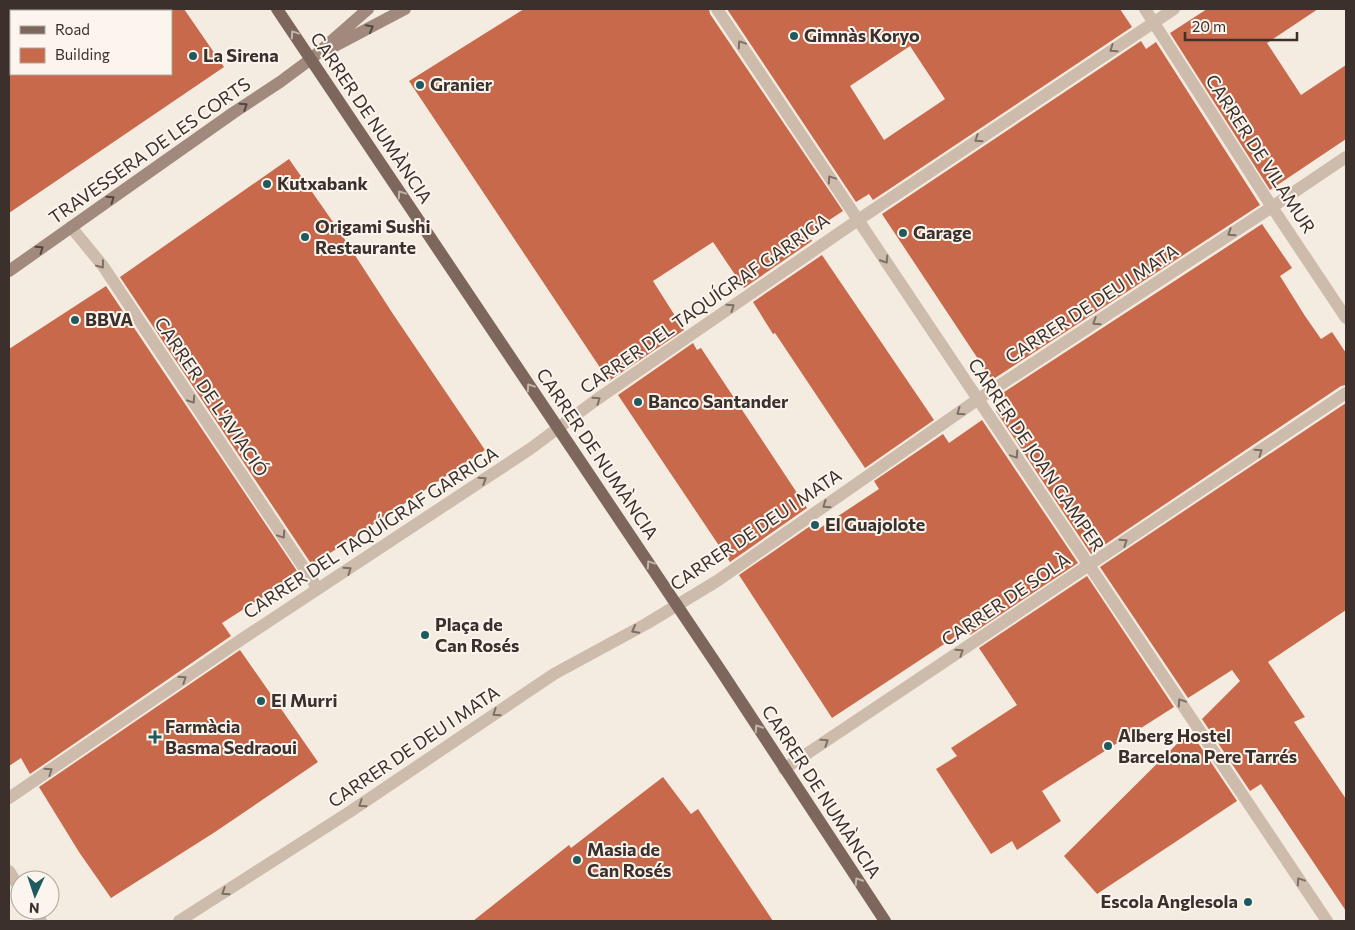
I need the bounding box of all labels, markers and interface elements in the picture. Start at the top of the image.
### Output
legend [10,10,172,75]
scale bar [1185,10,1298,42]
text: 20 m [1192,17,1226,35]
text: Road [55,20,90,38]
one-way arrow [364,24,373,34]
place label: Gimnàs Koryo [804,24,920,46]
street label: CARRER DE NUMÀNCIA [306,28,437,207]
one-way arrow [291,30,300,40]
marker: Gimnàs Koryo [788,30,800,42]
one-way arrow [738,40,747,50]
one-way arrow [1110,43,1119,52]
place label: La Sirena [203,44,279,66]
text: Building [55,45,110,63]
marker: La Sirena [187,50,199,62]
street label: CARRER DE VILAMUR [1201,70,1320,237]
street label: TRAVESSERA DE LES CORTS [45,72,254,228]
place label: Granier [430,73,493,95]
marker: Granier [414,79,426,91]
one-way arrow [239,103,248,112]
one-way arrow [974,133,983,143]
place label: Kutxabank [277,172,368,194]
one-way arrow [828,176,837,185]
marker: Kutxabank [261,178,273,190]
one-way arrow [398,190,408,199]
one-way arrow [105,196,115,205]
street label: CARRER DEL TAQUÍGRAF GARRIGA [576,208,833,398]
place label: Origami Sushi Restaurante [315,215,430,258]
place label: Garage [913,221,972,243]
marker: Garage [897,227,909,239]
one-way arrow [1228,227,1237,236]
marker: Origami Sushi Restaurante [299,231,311,243]
street label: CARRER DE DEU I MATA [1001,239,1182,367]
one-way arrow [34,246,44,255]
one-way arrow [879,255,888,264]
one-way arrow [96,259,104,268]
one-way arrow [725,304,735,313]
place label: BBVA [85,308,133,330]
street label: CARRER DE L'AVIACIÓ [150,312,273,480]
marker: BBVA [69,314,81,326]
one-way arrow [1092,316,1101,326]
street label: CARRER DE JOAN GAMPER [964,354,1110,555]
street label: CARRER DE NUMÀNCIA [532,364,663,543]
one-way arrow [527,383,537,392]
place label: Banco Santander [648,390,789,412]
one-way arrow [186,394,195,403]
marker: Banco Santander [632,396,644,408]
one-way arrow [592,397,601,406]
one-way arrow [956,406,966,415]
street label: CARRER DEL TAQUÍGRAF GARRIGA [239,441,502,623]
one-way arrow [1008,449,1018,458]
one-way arrow [1254,449,1263,458]
street label: CARRER DE DEU I MATA [666,464,845,595]
one-way arrow [477,477,487,486]
one-way arrow [823,498,832,508]
place label: El Guajolote [825,513,925,535]
marker: El Guajolote [809,519,821,531]
one-way arrow [275,530,285,539]
one-way arrow [1119,539,1128,548]
street label: CARRER DE SOLÀ [937,548,1074,650]
one-way arrow [647,561,656,570]
one-way arrow [342,566,351,576]
place label: Plaça de Can Rosés [435,613,519,656]
one-way arrow [632,624,641,634]
marker: Plaça de Can Rosés [419,629,431,641]
one-way arrow [954,649,964,658]
one-way arrow [178,676,187,685]
street label: CARRER DE DEU I MATA [324,681,503,812]
place label: El Murri [271,689,337,711]
marker: El Murri [255,695,267,707]
one-way arrow [1178,698,1187,707]
street label: CARRER DE NUMÀNCIA [758,701,886,882]
one-way arrow [492,707,502,716]
place label: Farmàcia Basma Sedraoui [165,715,297,758]
one-way arrow [755,724,764,733]
place label: Alberg Hostel Barcelona Pere Tarrés [1118,724,1297,767]
marker: Farmàcia Basma Sedraoui [149,731,161,743]
one-way arrow [819,738,828,748]
marker: Alberg Hostel Barcelona Pere Tarrés [1102,740,1114,752]
one-way arrow [44,768,53,777]
one-way arrow [358,798,367,807]
place label: Masia de Can Rosés [587,838,671,881]
marker: Masia de Can Rosés [571,854,583,866]
north arrow [10,870,60,920]
one-way arrow [855,877,864,886]
one-way arrow [1297,877,1306,886]
one-way arrow [221,886,230,895]
place label: Escola Anglesola [1101,890,1238,912]
marker: Escola Anglesola [1242,896,1254,908]
text: N [29,900,40,917]

